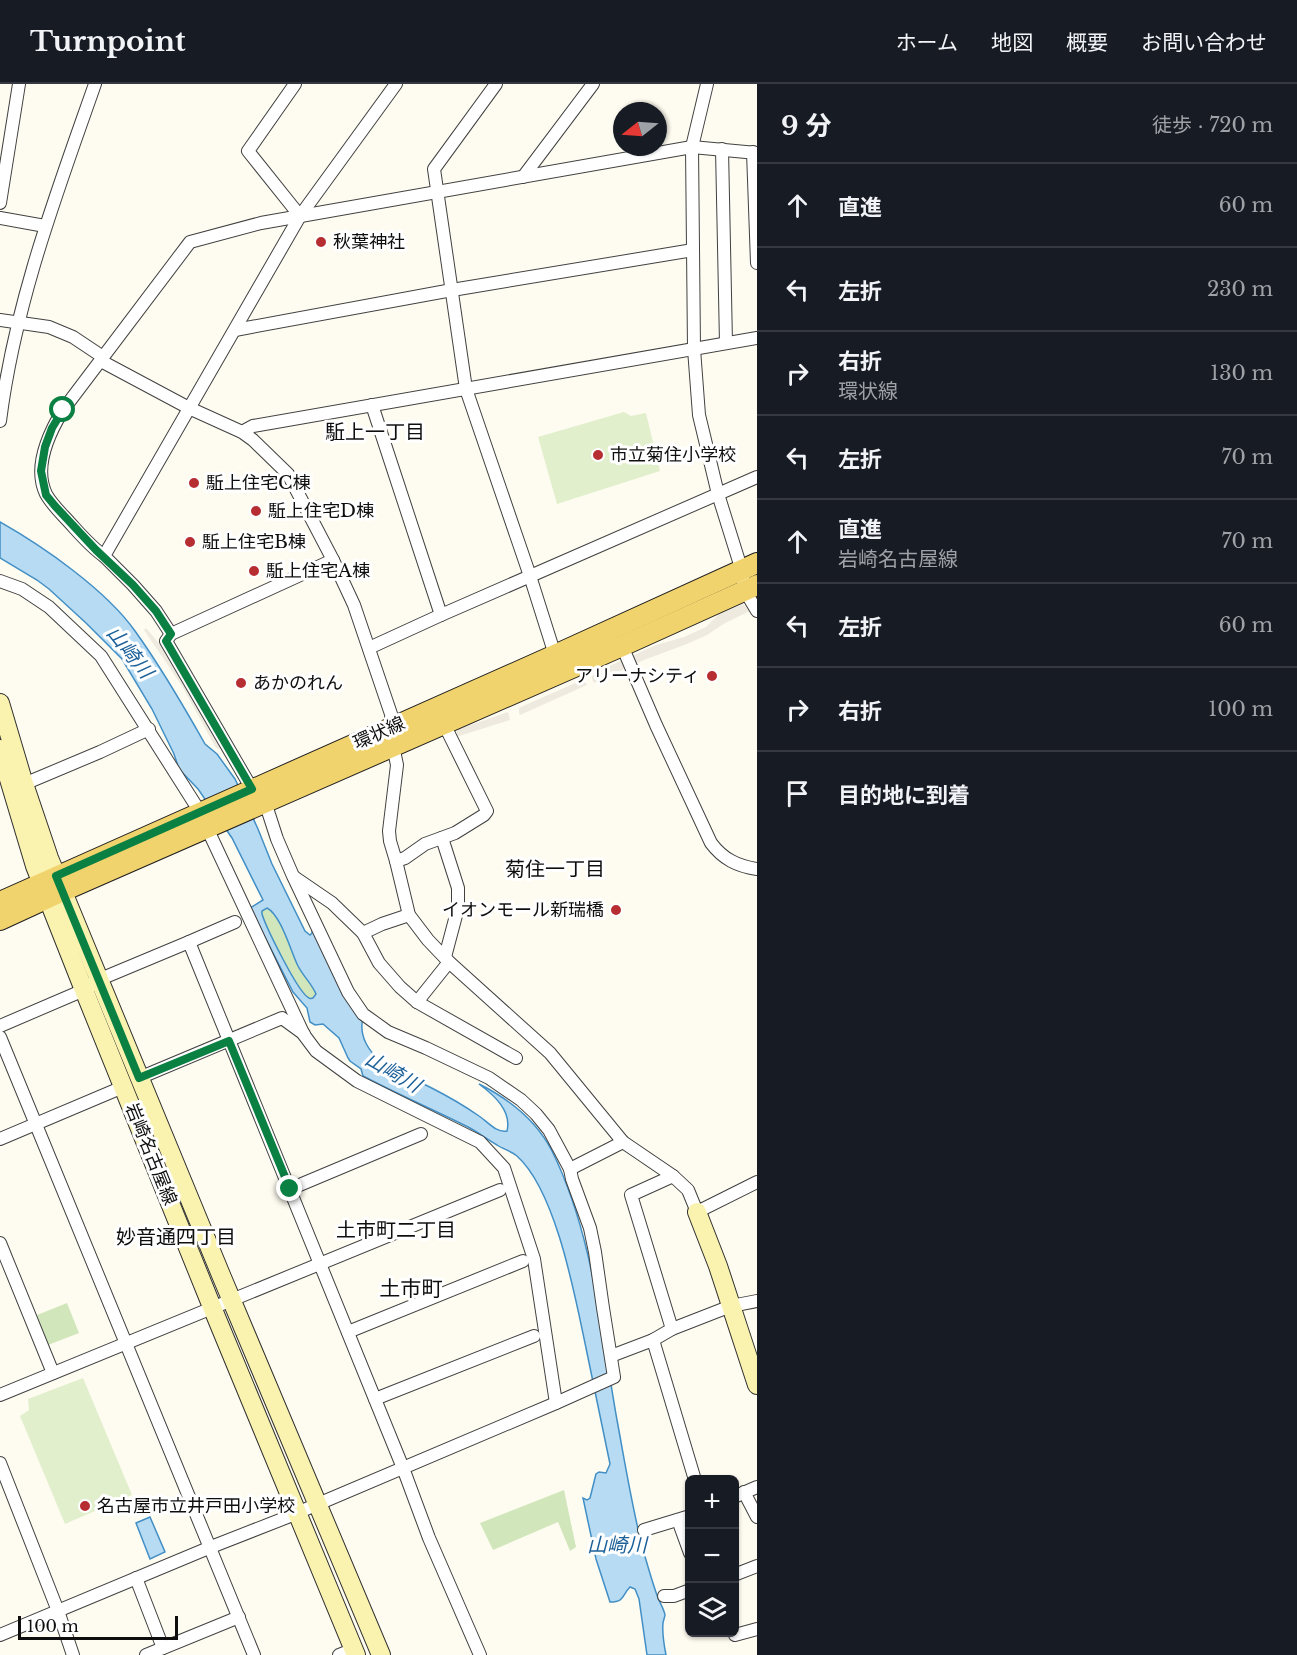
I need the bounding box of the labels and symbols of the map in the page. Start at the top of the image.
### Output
north arrow [613,102,667,156]
place label: 秋葉神社 [333,231,405,253]
marker: 秋葉神社 [314,235,328,249]
route start [49,396,75,422]
district label: 駈上一丁目 [325,420,425,444]
place label: 市立菊住小学校 [610,444,736,466]
marker: 市立菊住小学校 [591,448,605,462]
place label: 駈上住宅C棟 [206,472,310,494]
marker: 駈上住宅C棟 [187,476,201,490]
place label: 駈上住宅D棟 [268,500,374,522]
marker: 駈上住宅D棟 [249,504,263,518]
place label: 駈上住宅B棟 [202,531,306,553]
marker: 駈上住宅B棟 [183,535,197,549]
place label: 駈上住宅A棟 [266,560,370,582]
marker: 駈上住宅A棟 [247,564,261,578]
water label: 山崎川 [102,621,159,684]
place label: アリーナシティ [575,665,700,687]
marker: アリーナシティ [705,669,719,683]
place label: あかのれん [253,672,343,694]
marker: あかのれん [234,676,248,690]
street label: 環状線 [350,712,408,754]
district label: 菊住一丁目 [505,857,605,881]
place label: イオンモール新瑞橋 [442,899,604,921]
marker: イオンモール新瑞橋 [609,903,623,917]
water label: 山崎川 [361,1047,427,1098]
street label: 岩崎名古屋線 [121,1100,181,1208]
route end [276,1175,302,1201]
district label: 土市町二丁目 [336,1218,456,1242]
district label: 妙音通四丁目 [116,1225,236,1249]
district label: 土市町 [380,1276,443,1302]
place label: 名古屋市立井戸田小学校 [97,1495,295,1517]
marker: 名古屋市立井戸田小学校 [78,1499,92,1513]
water label: 山崎川 [587,1533,649,1557]
scale bar [18,1613,178,1640]

